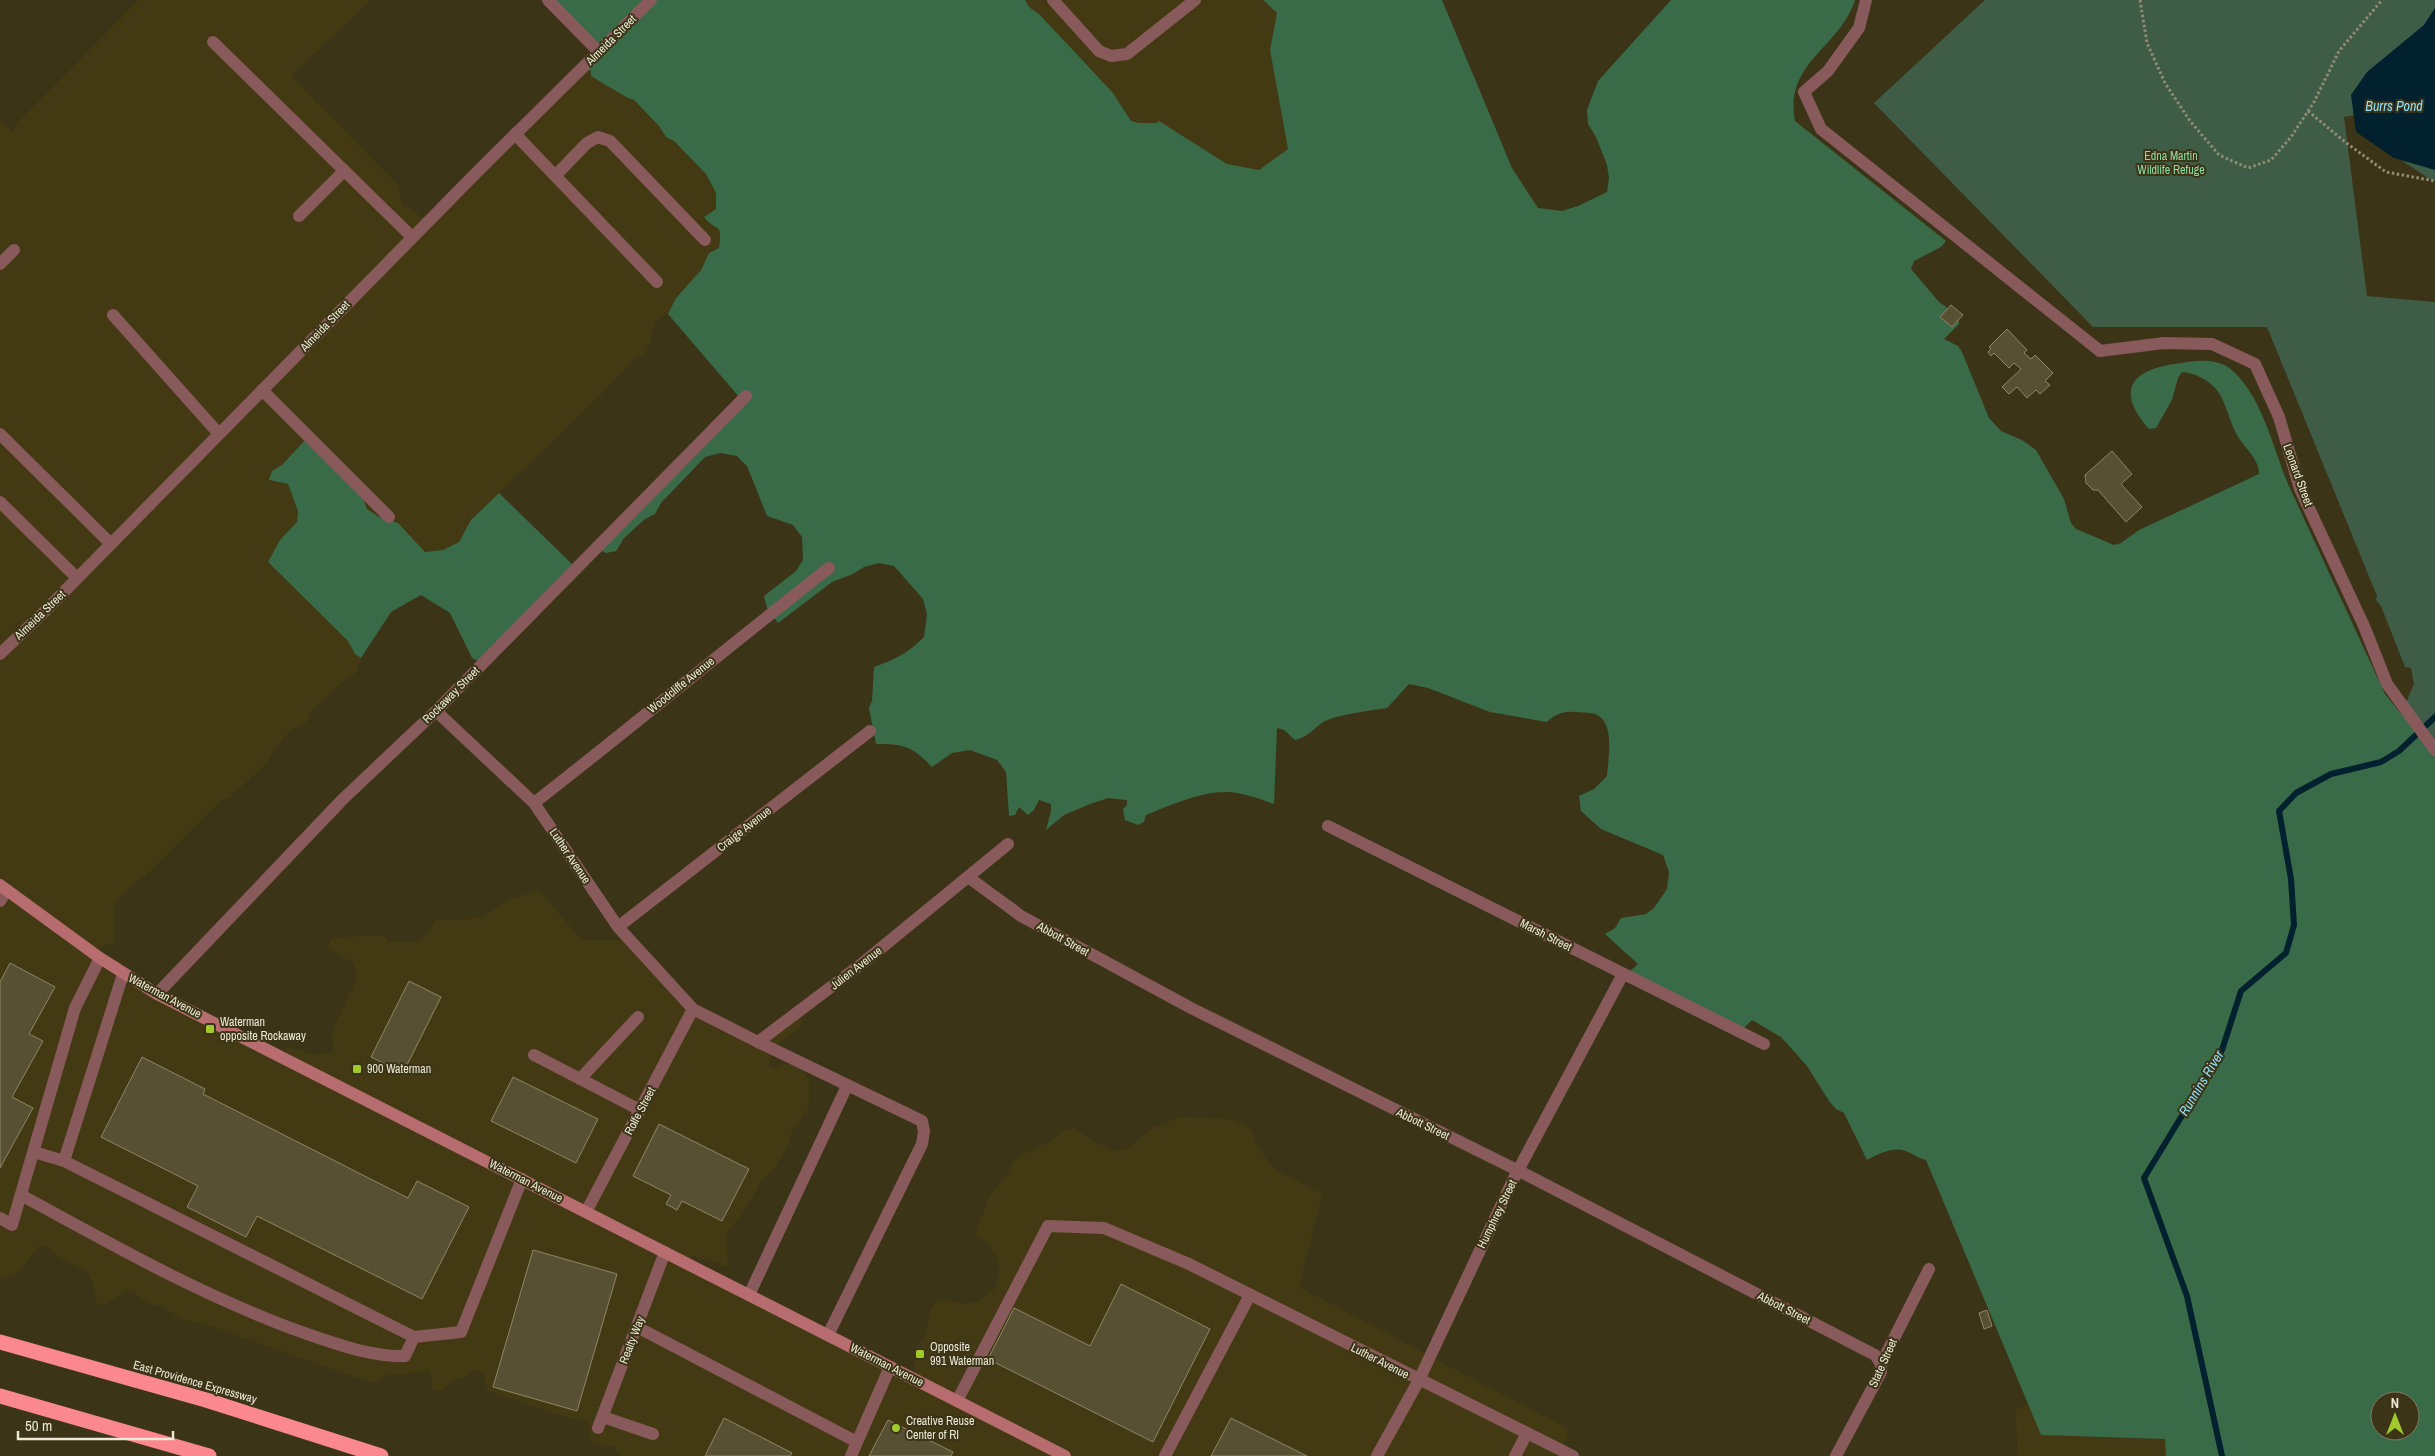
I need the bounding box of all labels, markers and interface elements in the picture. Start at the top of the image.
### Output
street label: Almeida Street [582,11,640,69]
water label: Burrs Pond [2365,97,2423,115]
park label: Edna Martin Wildlife Refuge [2137,148,2205,178]
street label: Almeida Street [296,297,354,356]
street label: Leonard Street [2279,442,2317,509]
street label: Almeida Street [10,586,69,644]
street label: Woodcliffe Avenue [644,653,718,717]
street label: Rockaway Street [419,663,483,727]
street label: Craige Avenue [713,803,775,855]
street label: Luther Avenue [546,825,594,887]
street label: Marsh Street [1517,915,1575,955]
street label: Abbott Street [1033,918,1092,960]
street label: Julien Avenue [827,943,885,993]
street label: Waterman Avenue [126,970,204,1022]
place label: Waterman opposite Rockaway [220,1014,306,1044]
marker: Waterman opposite Rockaway [204,1023,216,1035]
water label: Runnins River [2174,1046,2228,1119]
place label: 900 Waterman [367,1061,431,1077]
marker: 900 Waterman [351,1063,363,1075]
street label: Rolfe Street [621,1084,659,1138]
street label: Abbott Street [1393,1104,1453,1144]
street label: Waterman Avenue [487,1156,565,1206]
street label: Humphrey Street [1474,1177,1521,1251]
street label: Abbott Street [1754,1287,1813,1328]
street label: Realty Way [616,1314,648,1366]
street label: State Street [1865,1336,1901,1390]
place label: Opposite 991 Waterman [930,1339,994,1369]
street label: Waterman Avenue [848,1340,926,1390]
street label: Luther Avenue [1348,1340,1412,1382]
marker: Opposite 991 Waterman [914,1348,926,1360]
street label: East Providence Expressway [131,1357,259,1407]
north arrow [2370,1391,2420,1441]
text: N [2391,1394,2399,1412]
scale bar [18,1408,172,1440]
place label: Creative Reuse Center of RI [906,1413,974,1443]
text: 50 m [25,1415,52,1436]
marker: Creative Reuse Center of RI [890,1422,902,1434]

